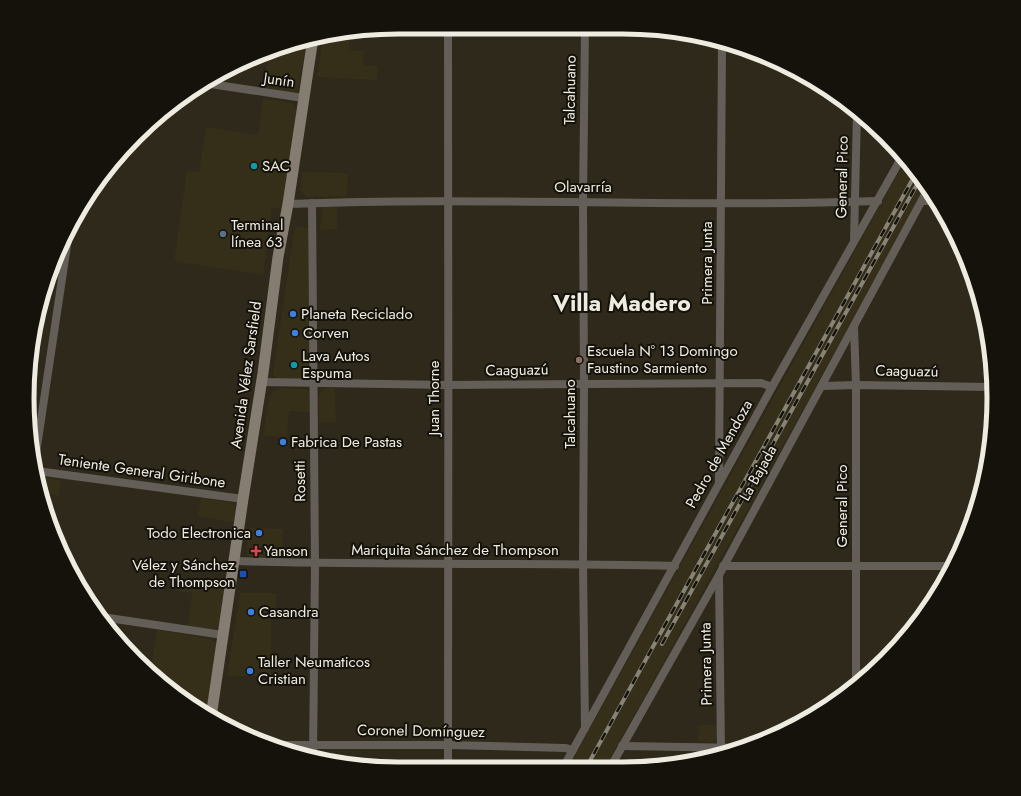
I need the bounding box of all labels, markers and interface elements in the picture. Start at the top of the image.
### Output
street label: Talcahuano [558,55,582,125]
street label: Junín [260,67,296,93]
street label: General Pico [830,135,854,219]
place label: SAC [262,155,290,177]
marker: SAC [249,161,259,171]
street label: Olavarría [554,176,612,198]
place label: Terminal línea 63 [231,214,284,253]
street label: Primera Junta [696,221,718,305]
marker: Terminal línea 63 [218,229,228,239]
district label: Villa Madero [552,286,691,320]
street label: Avenida Vélez Sarsfield [225,300,267,450]
place label: Planeta Reciclado [301,303,413,325]
marker: Planeta Reciclado [288,309,298,319]
place label: Corven [303,322,349,344]
marker: Corven [290,328,300,338]
place label: Escuela Nº 13 Domingo Faustino Sarmiento [587,340,738,379]
place label: Lava Autos Espuma [302,345,370,384]
marker: Escuela Nº 13 Domingo Faustino Sarmiento [574,355,584,365]
street label: Caaguazú [485,358,549,382]
street label: Caaguazú [875,359,939,383]
marker: Lava Autos Espuma [289,360,299,370]
street label: Juan Thorne [423,360,445,437]
street label: Talcahuano [559,379,581,449]
street label: Pedro de Mendoza [680,396,758,512]
place label: Fabrica De Pastas [291,431,402,453]
marker: Fabrica De Pastas [278,437,288,447]
street label: La Bajada [734,441,782,505]
street label: Teniente General Giribone [57,448,227,494]
street label: Rosetti [289,460,311,502]
street label: General Pico [831,465,853,547]
place label: Todo Electronica [147,522,251,544]
marker: Todo Electronica [254,528,264,538]
street label: Mariquita Sánchez de Thompson [351,539,559,561]
place label: Yanson [264,540,308,562]
marker: Yanson [251,546,261,556]
place label: Vélez y Sánchez de Thompson [132,554,235,593]
marker: Vélez y Sánchez de Thompson [238,569,248,579]
place label: Casandra [259,601,319,623]
marker: Casandra [246,607,256,617]
street label: Primera Junta [694,622,718,706]
place label: Taller Neumaticos Cristian [258,651,370,690]
marker: Taller Neumaticos Cristian [245,666,255,676]
street label: Coronel Domínguez [357,719,485,743]

